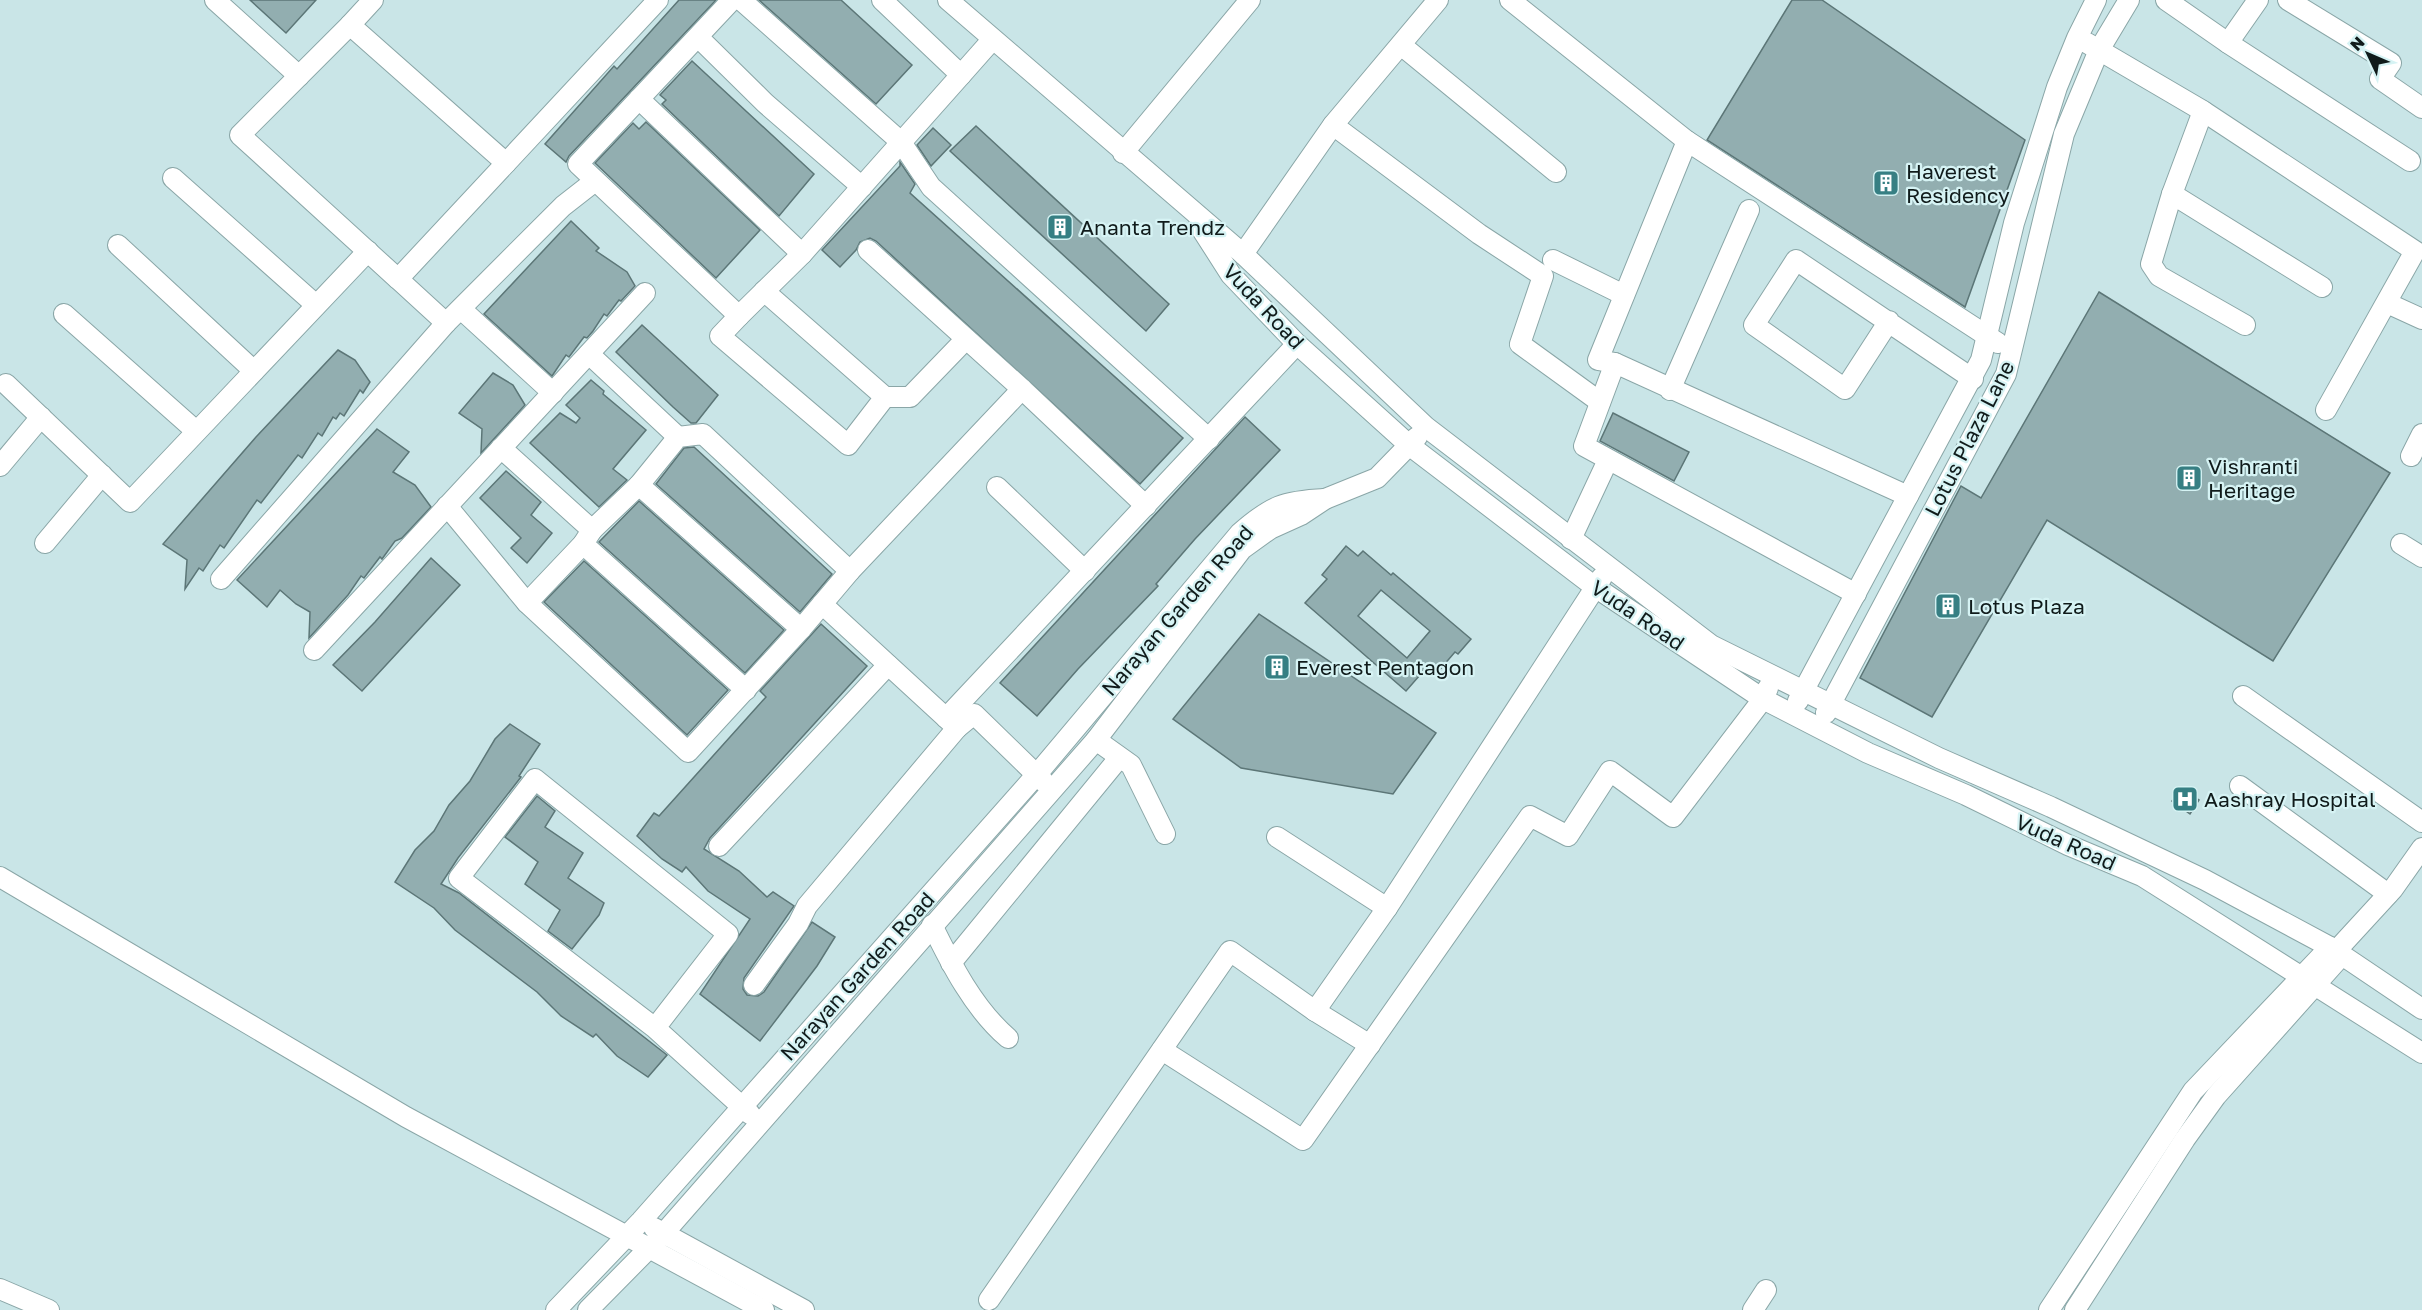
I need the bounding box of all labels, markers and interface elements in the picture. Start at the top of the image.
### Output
north arrow [2338,24,2398,84]
text: N [2346,32,2369,55]
place label: Haverest Residency [1906,158,2010,208]
building icon: Haverest Residency [1871,168,1901,198]
building icon: Ananta Trendz [1045,212,1075,242]
place label: Ananta Trendz [1080,214,1225,240]
street label: Vuda Road [1218,258,1310,354]
street label: Lotus Plaza Lane [1919,356,2019,520]
place label: Vishranti Heritage [2208,453,2298,503]
building icon: Vishranti Heritage [2174,463,2204,493]
street label: Narayan Garden Road [1096,519,1258,701]
street label: Vuda Road [1586,574,1690,656]
building icon: Lotus Plaza [1933,591,1963,621]
place label: Lotus Plaza [1968,593,2085,619]
building icon: Everest Pentagon [1262,652,1292,682]
place label: Everest Pentagon [1296,654,1474,680]
hospital icon: Aashray Hospital [2170,784,2200,814]
place label: Aashray Hospital [2204,786,2376,812]
street label: Vuda Road [2012,808,2120,876]
street label: Narayan Garden Road [774,886,940,1066]

